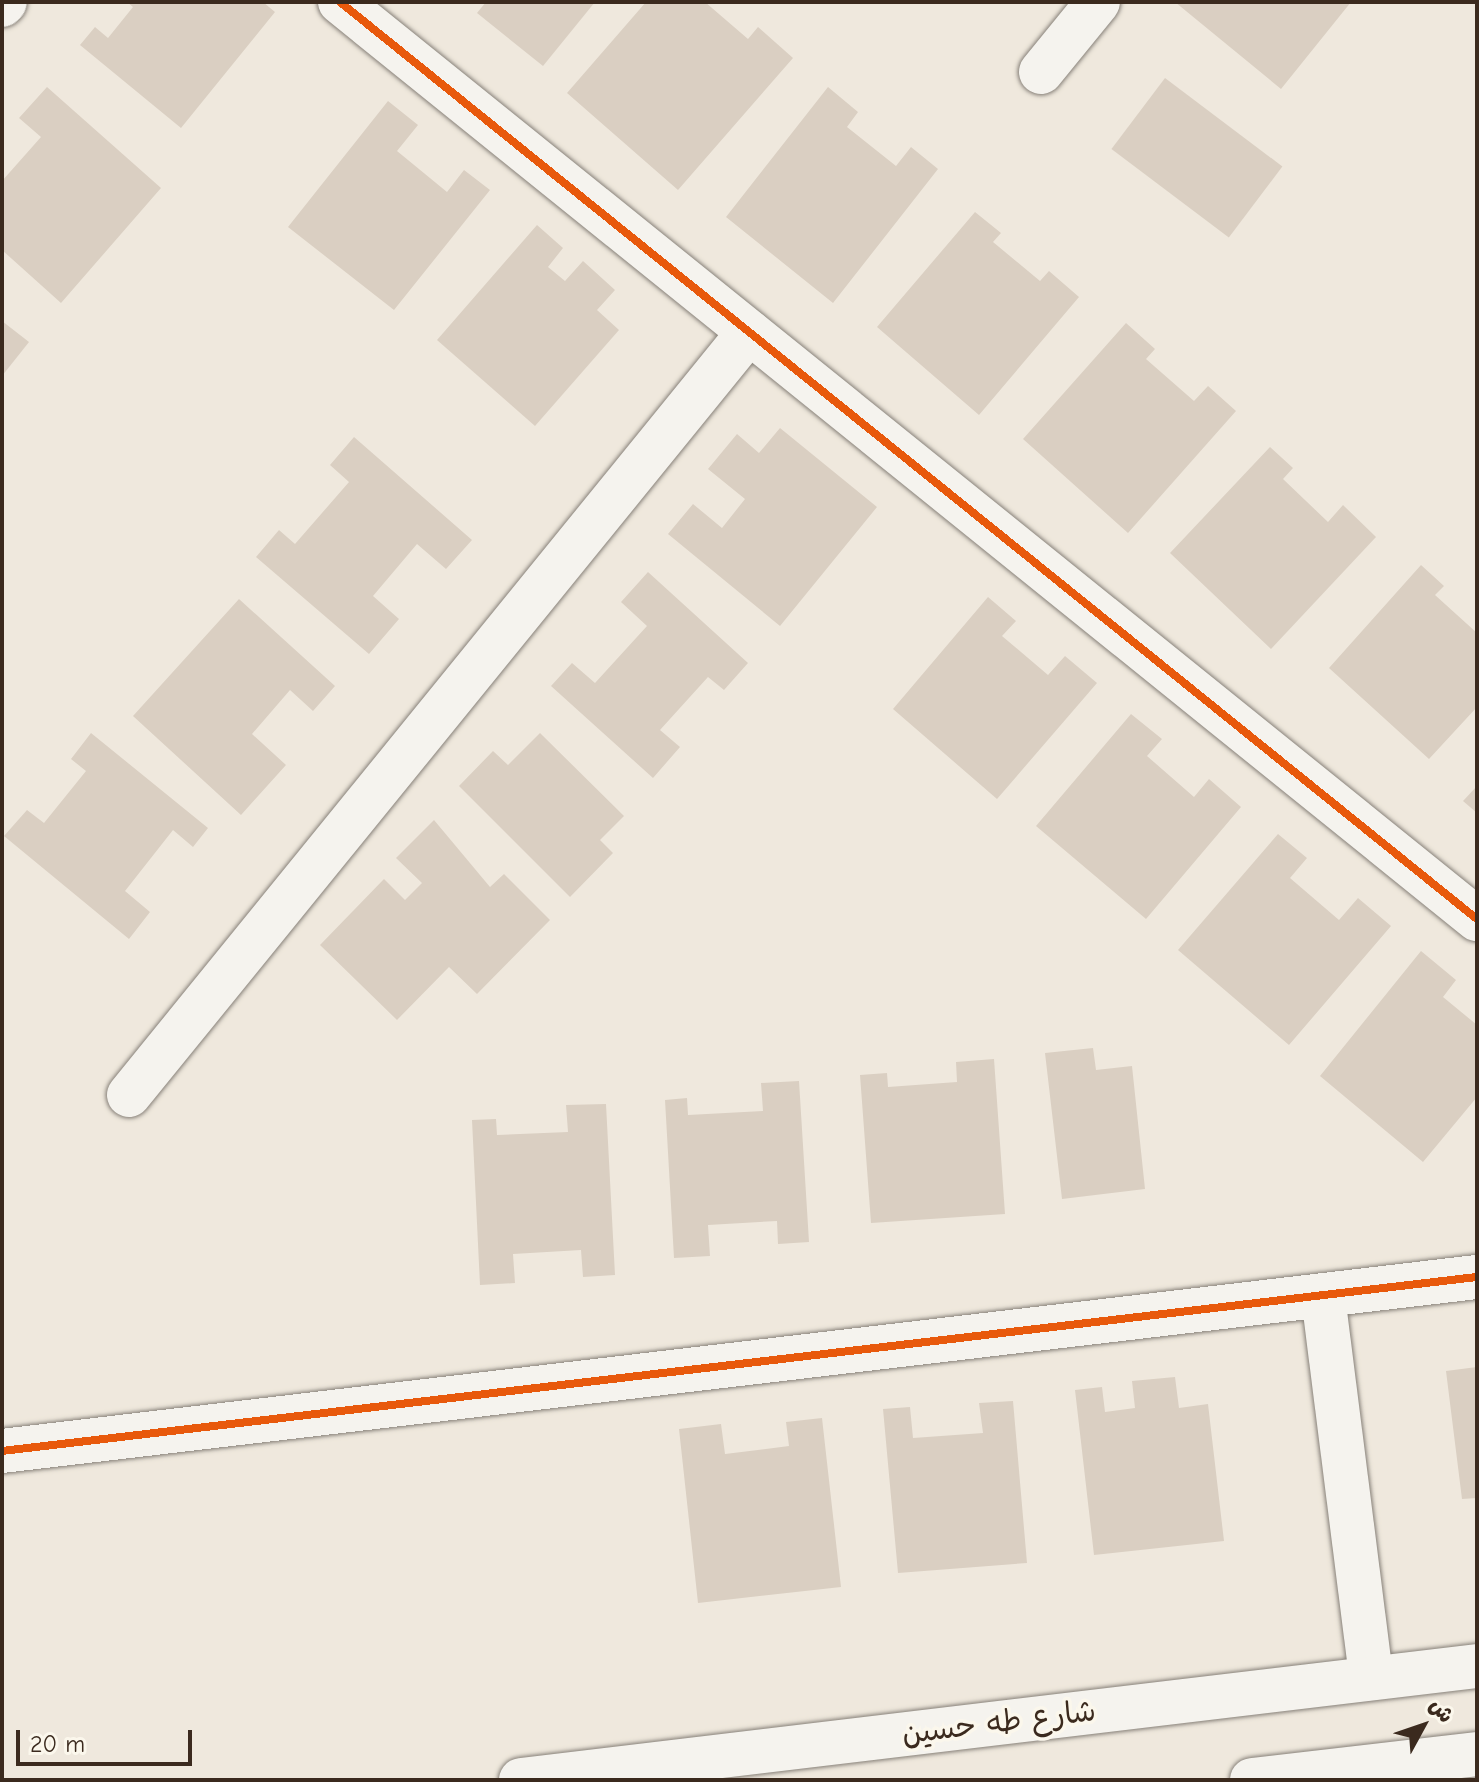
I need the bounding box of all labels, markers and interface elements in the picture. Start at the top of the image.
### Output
north arrow [1383,1686,1463,1766]
street label: شارع طه حسين [900,1693,1098,1753]
text: ش [1424,1693,1459,1728]
scale bar [20,1714,196,1764]
text: 20 m [30,1730,85,1758]

